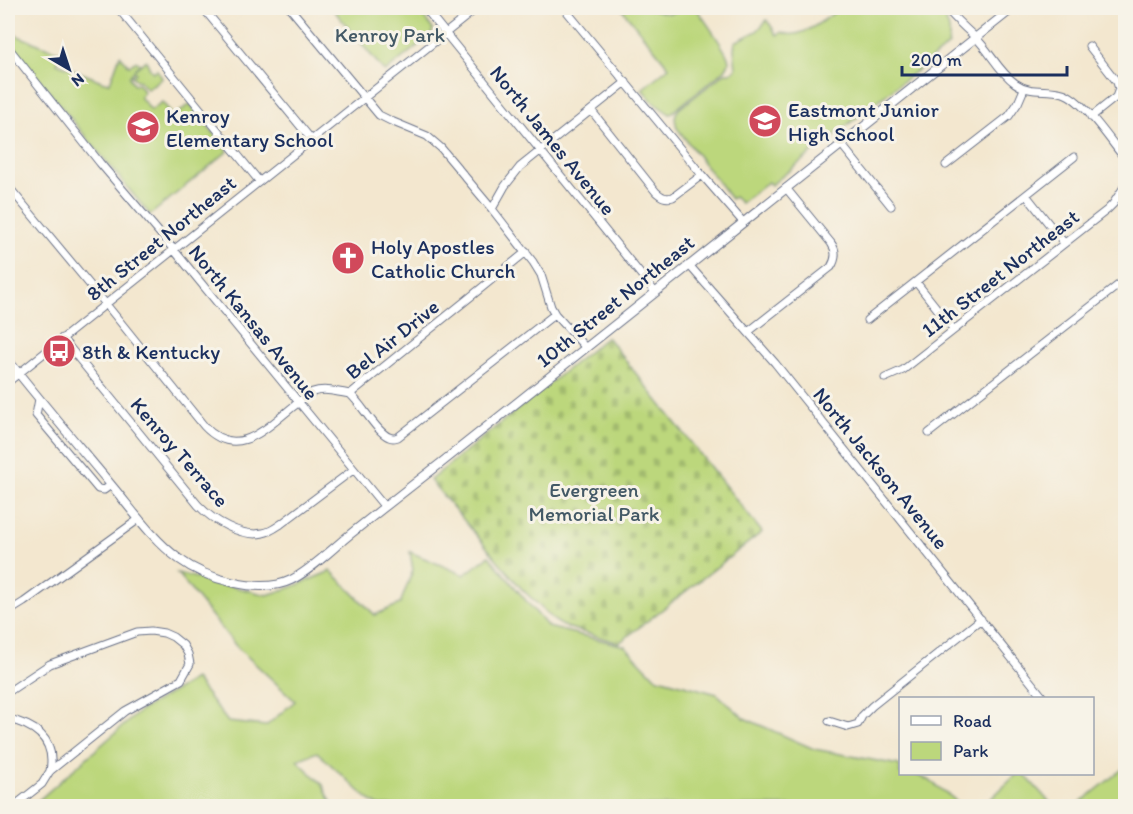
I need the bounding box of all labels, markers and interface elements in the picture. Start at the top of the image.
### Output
park label: Kenroy Park [335,22,445,47]
north arrow [39,39,99,99]
scale bar [902,39,1067,77]
text: 200 m [911,49,962,71]
street label: North James Avenue [485,60,621,220]
text: N [68,69,88,91]
place label: Eastmont Junior High School [788,97,939,146]
place label: Kenroy Elementary School [166,103,334,152]
school or university icon: Eastmont Junior High School [747,103,783,139]
school or university icon: Kenroy Elementary School [125,109,161,145]
street label: 8th Street Northeast [81,170,241,306]
street label: 11th Street Northeast [916,204,1084,342]
street label: 10th Street Northeast [531,230,699,372]
place label: Holy Apostles Catholic Church [371,234,516,283]
street label: North Kansas Avenue [184,239,324,405]
church icon: Holy Apostles Catholic Church [330,240,366,276]
street label: Bel Air Drive [340,294,444,384]
bus stop icon: 8th & Kentucky [41,333,77,369]
place label: 8th & Kentucky [82,339,220,364]
street label: North Jackson Avenue [808,382,954,554]
street label: Kenroy Terrace [126,392,235,512]
park label: Evergreen Memorial Park [528,477,660,526]
legend [899,697,1094,775]
text: Road [953,710,992,732]
text: Park [953,740,988,762]

